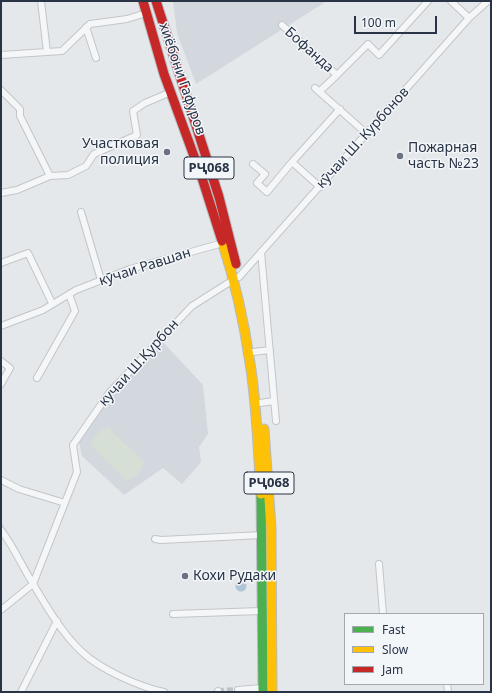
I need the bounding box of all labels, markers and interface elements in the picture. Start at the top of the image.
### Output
scale bar [356,8,439,34]
text: 100 m [361,14,396,31]
street label: хиёбони Гафуров [155,21,209,137]
street label: Бофанда [281,24,337,76]
street label: кӯчаи Ш. Курбонов [313,84,413,192]
place label: Участковая полиция [82,136,159,168]
place label: Пожарная часть №23 [408,140,479,172]
marker: Участковая полиция [162,147,172,157]
marker: Пожарная часть №23 [395,151,405,161]
road number: РҶ068 [184,157,234,179]
street label: кӯчаи Равшан [97,244,193,290]
street label: кучаи Ш.Қурбон [95,316,183,410]
road number: РҶ068 [244,472,294,494]
place label: Кохи Рудаки [193,568,276,584]
marker: Кохи Рудаки [180,571,190,581]
legend [344,613,484,685]
text: Fast [382,621,405,638]
text: Slow [382,641,408,658]
text: Jam [382,661,403,678]

